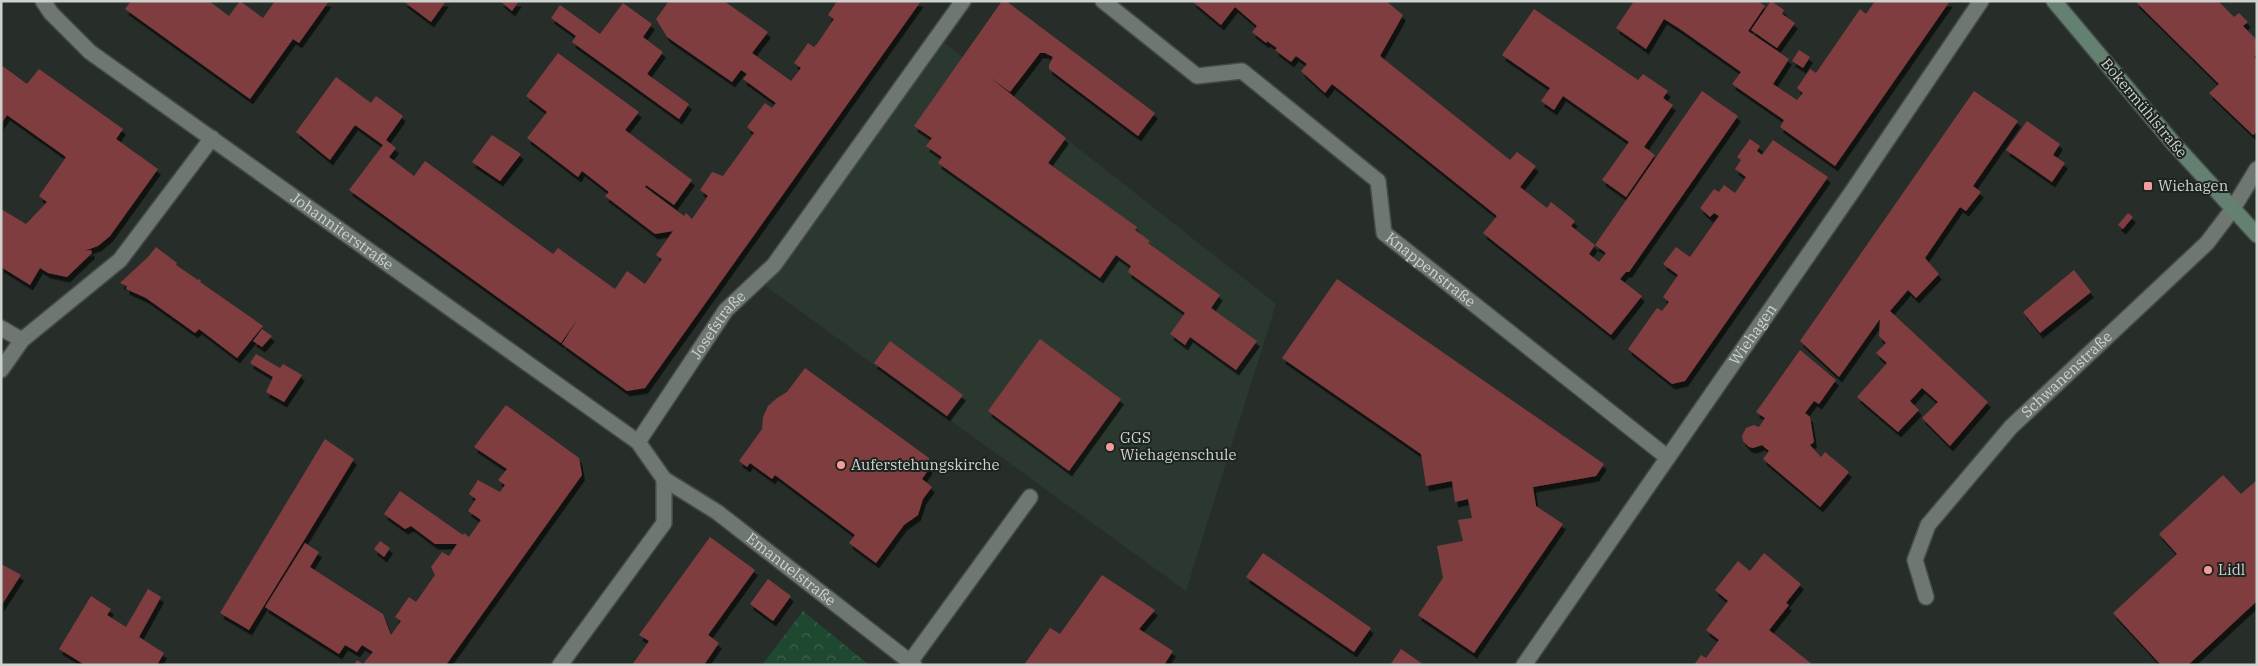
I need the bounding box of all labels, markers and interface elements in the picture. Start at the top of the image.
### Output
street label: Bokermühlstraße [2097,54,2192,161]
place label: Wiehagen [2158,176,2229,195]
marker: Wiehagen [2142,180,2154,192]
street label: Johanniterstraße [287,188,397,274]
street label: Knappenstraße [1382,228,1480,311]
street label: Josefstraße [686,286,749,362]
street label: Wiehagen [1725,300,1781,369]
street label: Schwanenstraße [2017,327,2116,421]
place label: GGS Wiehagenschule [1120,428,1236,464]
marker: GGS Wiehagenschule [1104,441,1116,453]
place label: Auferstehungskirche [851,455,1000,474]
marker: Auferstehungskirche [835,459,847,471]
street label: Emanuelstraße [742,528,840,610]
place label: Lidl [2218,560,2245,579]
marker: Lidl [2202,564,2214,576]

